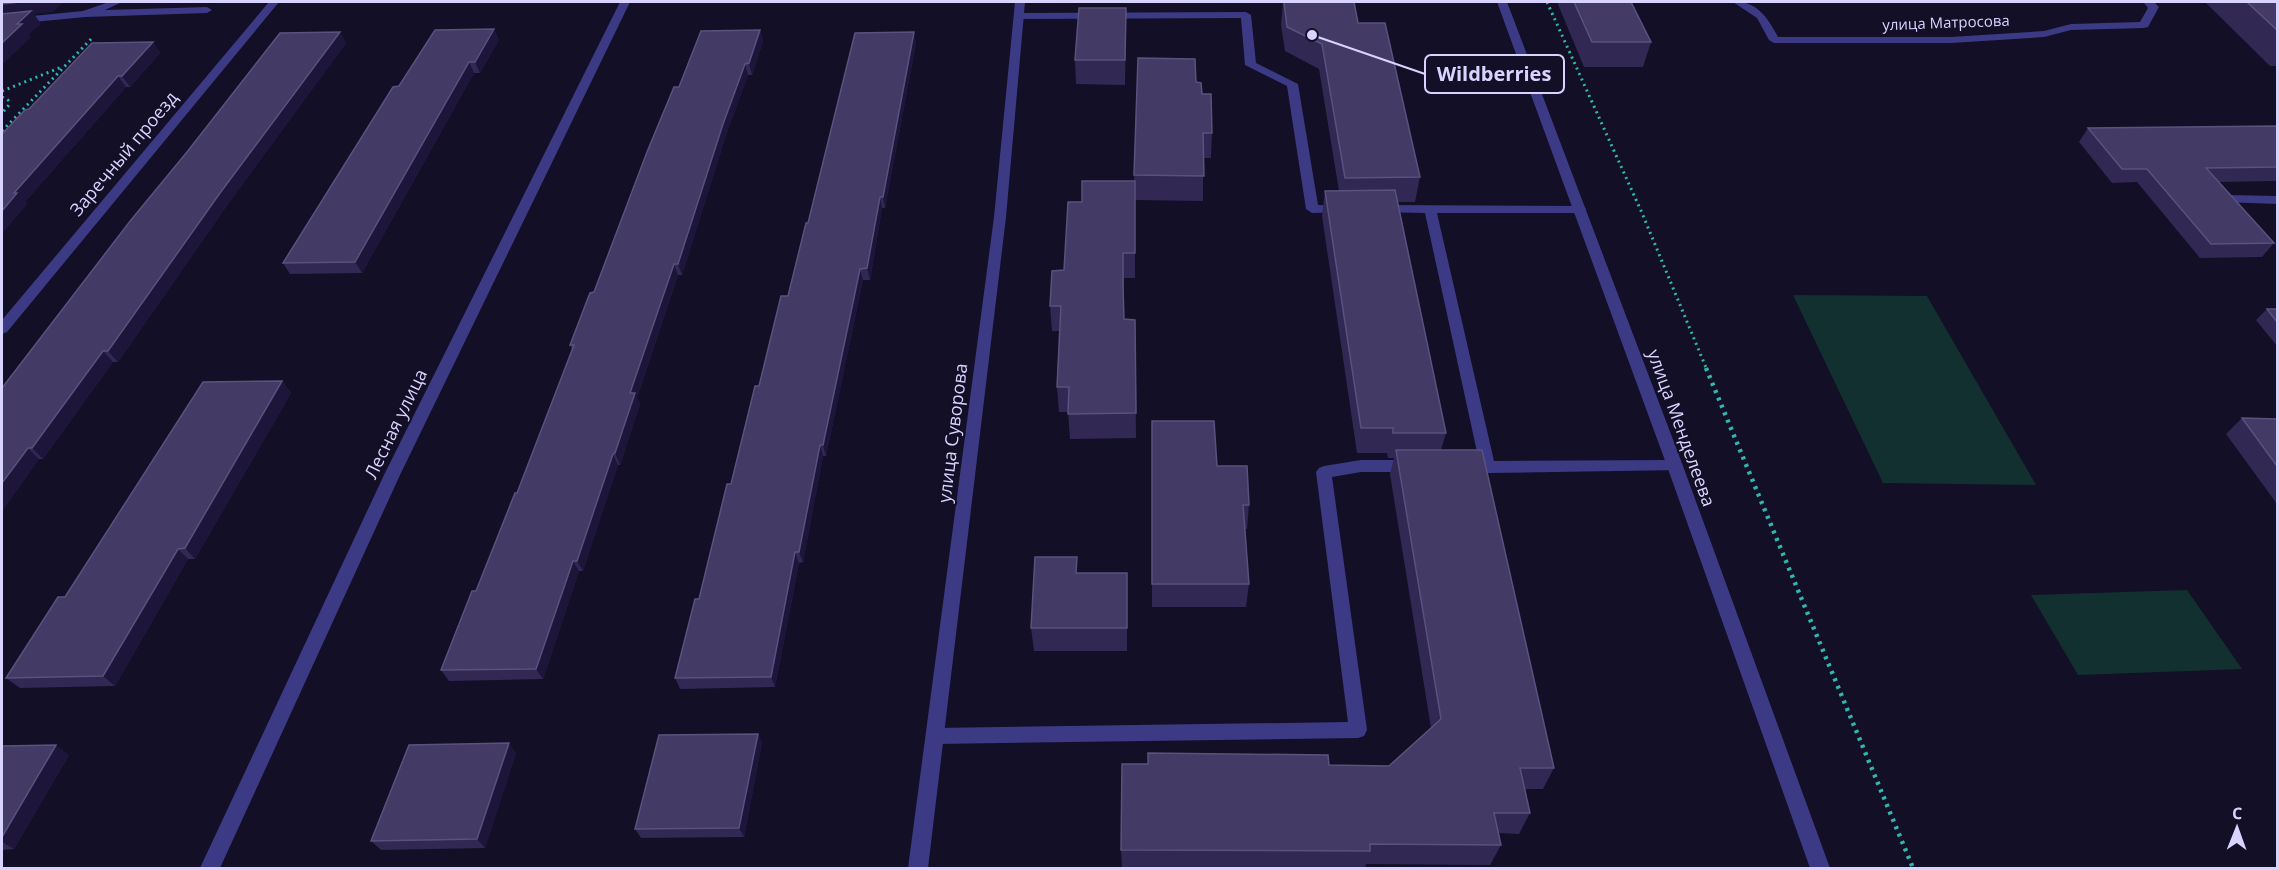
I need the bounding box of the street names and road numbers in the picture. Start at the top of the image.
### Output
street label: улица Матросова [1882,10,2010,34]
street label: Заречный проезд [64,86,183,221]
street label: улица Менделеева [1642,346,1722,510]
street label: улица Суворова [932,362,972,504]
street label: Лесная улица [358,365,432,483]

